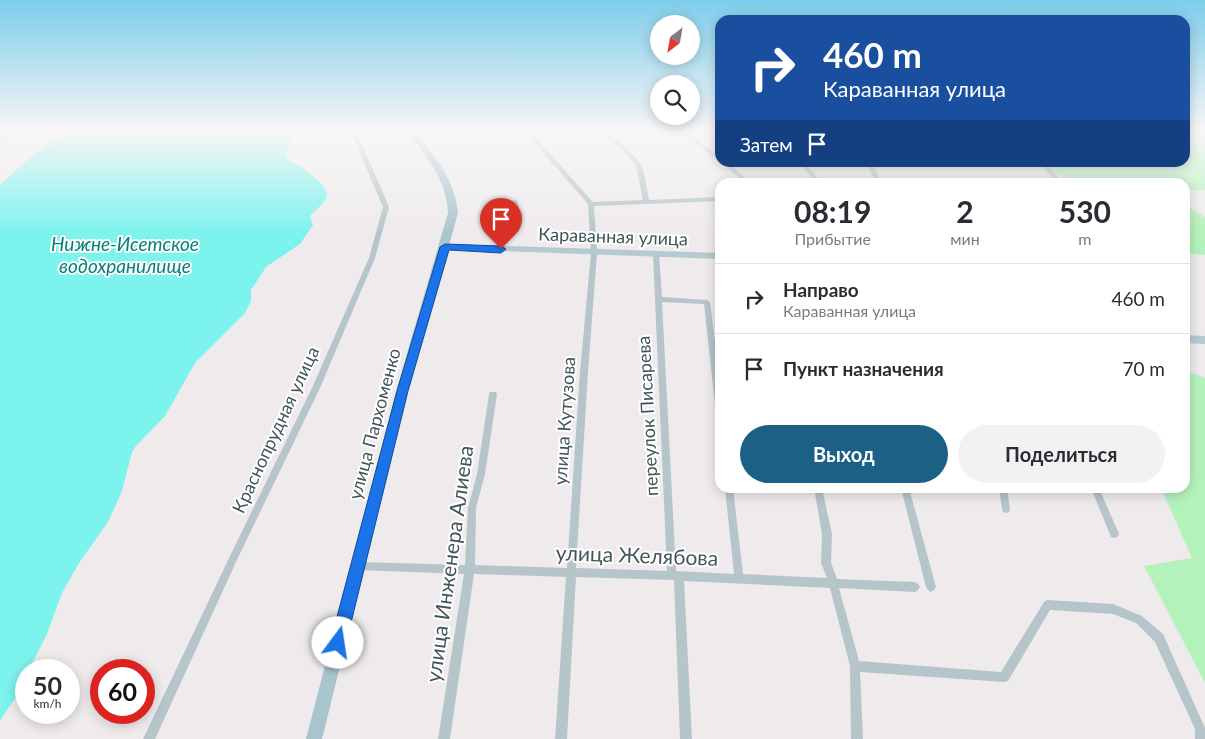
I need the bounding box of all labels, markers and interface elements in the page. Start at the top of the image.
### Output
north arrow [650,15,700,65]
map controls [650,15,700,125]
text: 460 m [823,33,922,75]
icon: right [740,35,805,100]
button: search [650,75,700,125]
text: Караванная улица [823,75,1006,102]
icon: arrive [803,130,831,158]
text: Затем [740,133,793,156]
text: 08:19 [794,193,871,229]
text: 2 [956,193,974,229]
text: 530 [1059,193,1111,229]
pin [480,198,522,249]
icon: arrive [487,205,515,233]
street label: Караванная улица [538,222,688,250]
text: Прибытие [794,229,871,248]
text: мин [950,229,980,248]
text: m [1078,229,1091,248]
water label: Нижне-Исетское водохранилище [51,232,199,277]
text: Направо [783,278,859,301]
icon: right [740,285,768,313]
text: 460 m [1111,287,1165,310]
text: Караванная улица [783,301,916,320]
street label: переулок Писарева [632,335,662,497]
street label: Краснопрудная улица [227,343,323,516]
street label: улица Пархоменко [343,346,405,502]
icon: arrive [740,355,768,383]
street label: улица Кутузова [549,356,579,486]
text: Пункт назначения [783,357,944,380]
text: 70 m [1122,357,1165,380]
button: Выход [740,425,948,483]
button: Поделиться [958,425,1165,483]
street label: улица Инженера Алиева [420,444,478,684]
street label: улица Желябова [555,539,719,570]
position arrow [311,616,363,668]
speed limit sign: 60 [90,659,155,724]
text: 50 [33,670,62,700]
text: km/h [33,696,62,711]

